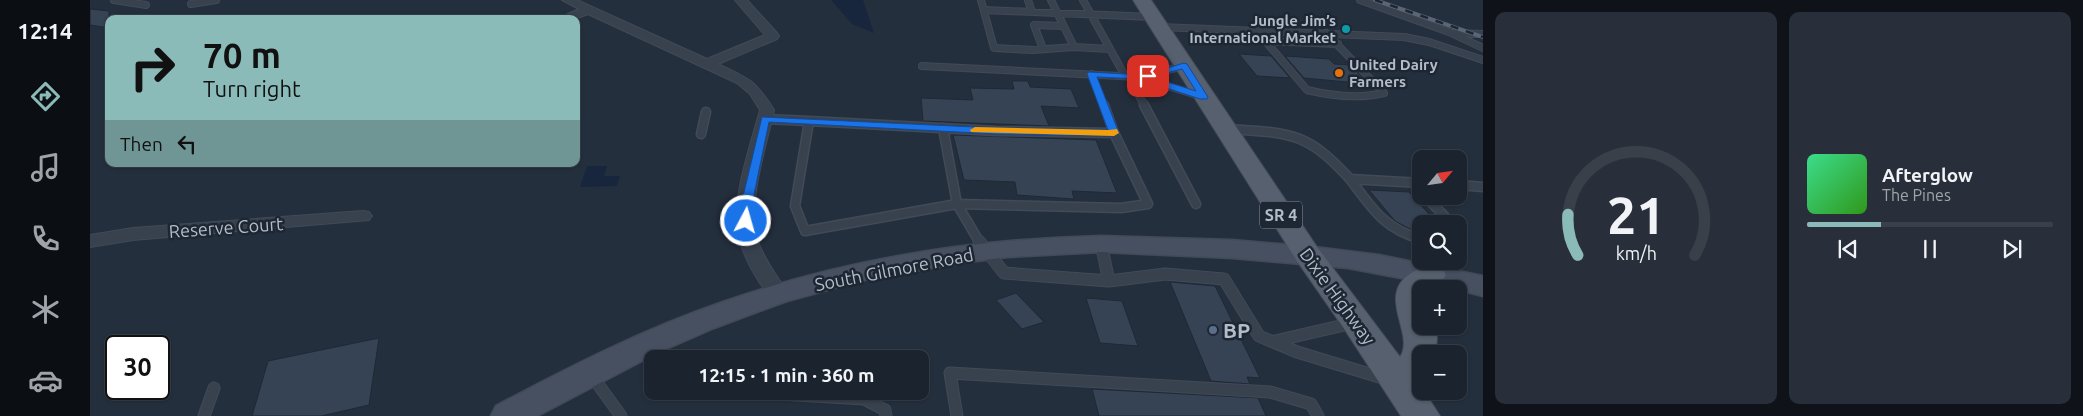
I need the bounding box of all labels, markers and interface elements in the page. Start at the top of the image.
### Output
place label: Jungle Jim’s International Market [1189,12,1337,46]
text: 12:14 [17,18,73,43]
marker: Jungle Jim’s International Market [1340,23,1352,35]
icon: right [120,35,185,100]
text: 70 m [203,35,281,75]
pin [1127,55,1169,97]
place label: United Dairy Farmers [1349,56,1438,90]
icon: arrive [1134,62,1162,90]
marker: United Dairy Farmers [1333,67,1345,79]
text: Turn right [203,76,301,101]
icon: directions [28,79,63,114]
icon: left [173,130,201,158]
text: Then [120,133,163,155]
icon: music [28,150,63,185]
north arrow [1412,150,1468,205]
map controls [1412,150,1467,400]
text: Afterglow [1882,164,1973,186]
text: 21 [1607,186,1665,244]
text: The Pines [1882,186,1951,204]
position arrow [719,194,771,246]
road number: SR 4 [1260,202,1302,228]
street label: Reserve Court [168,213,284,241]
button: search [1412,215,1467,270]
icon: phone [28,221,63,256]
icon: previous [1834,235,1862,263]
icon: pause [1916,235,1944,263]
icon: next [1998,235,2026,263]
text: km/h [1615,243,1657,263]
street label: South Gilmore Road [813,244,975,294]
street label: Dixie Highway [1296,244,1380,348]
button: + [1412,280,1467,335]
icon: climate [28,292,63,327]
place label: BP [1223,318,1250,342]
marker: BP [1207,324,1219,336]
speed limit sign: 30 [105,335,170,400]
button: − [1412,345,1467,400]
icon: car [28,363,63,398]
text: 12:15 · 1 min · 360 m [699,364,874,386]

